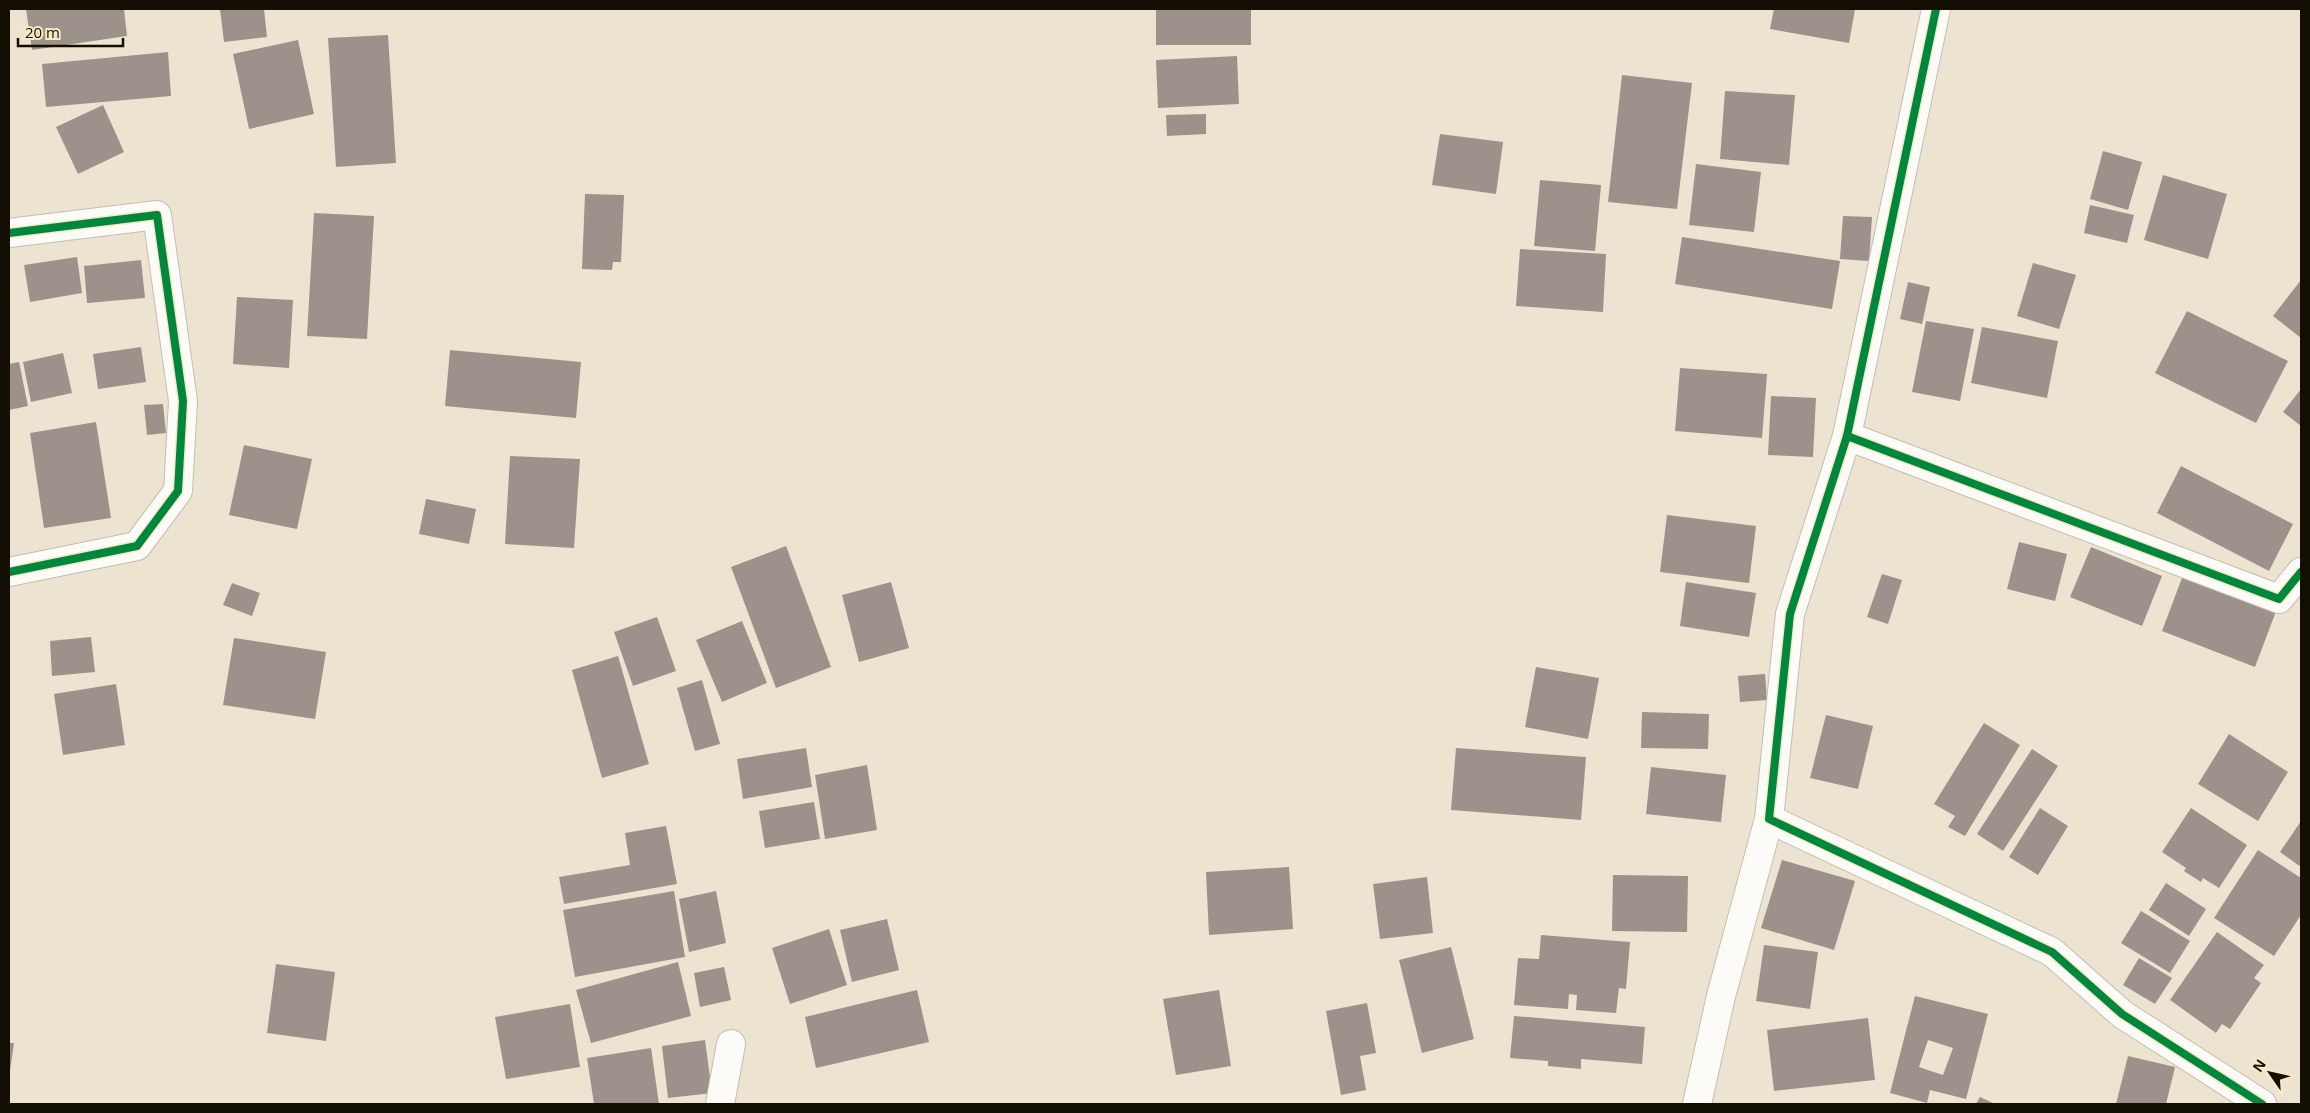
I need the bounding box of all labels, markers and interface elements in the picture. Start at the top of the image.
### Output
scale bar [18,15,122,47]
text: 20 m [25,22,60,42]
north arrow [2245,1048,2295,1098]
text: N [2248,1055,2270,1075]

